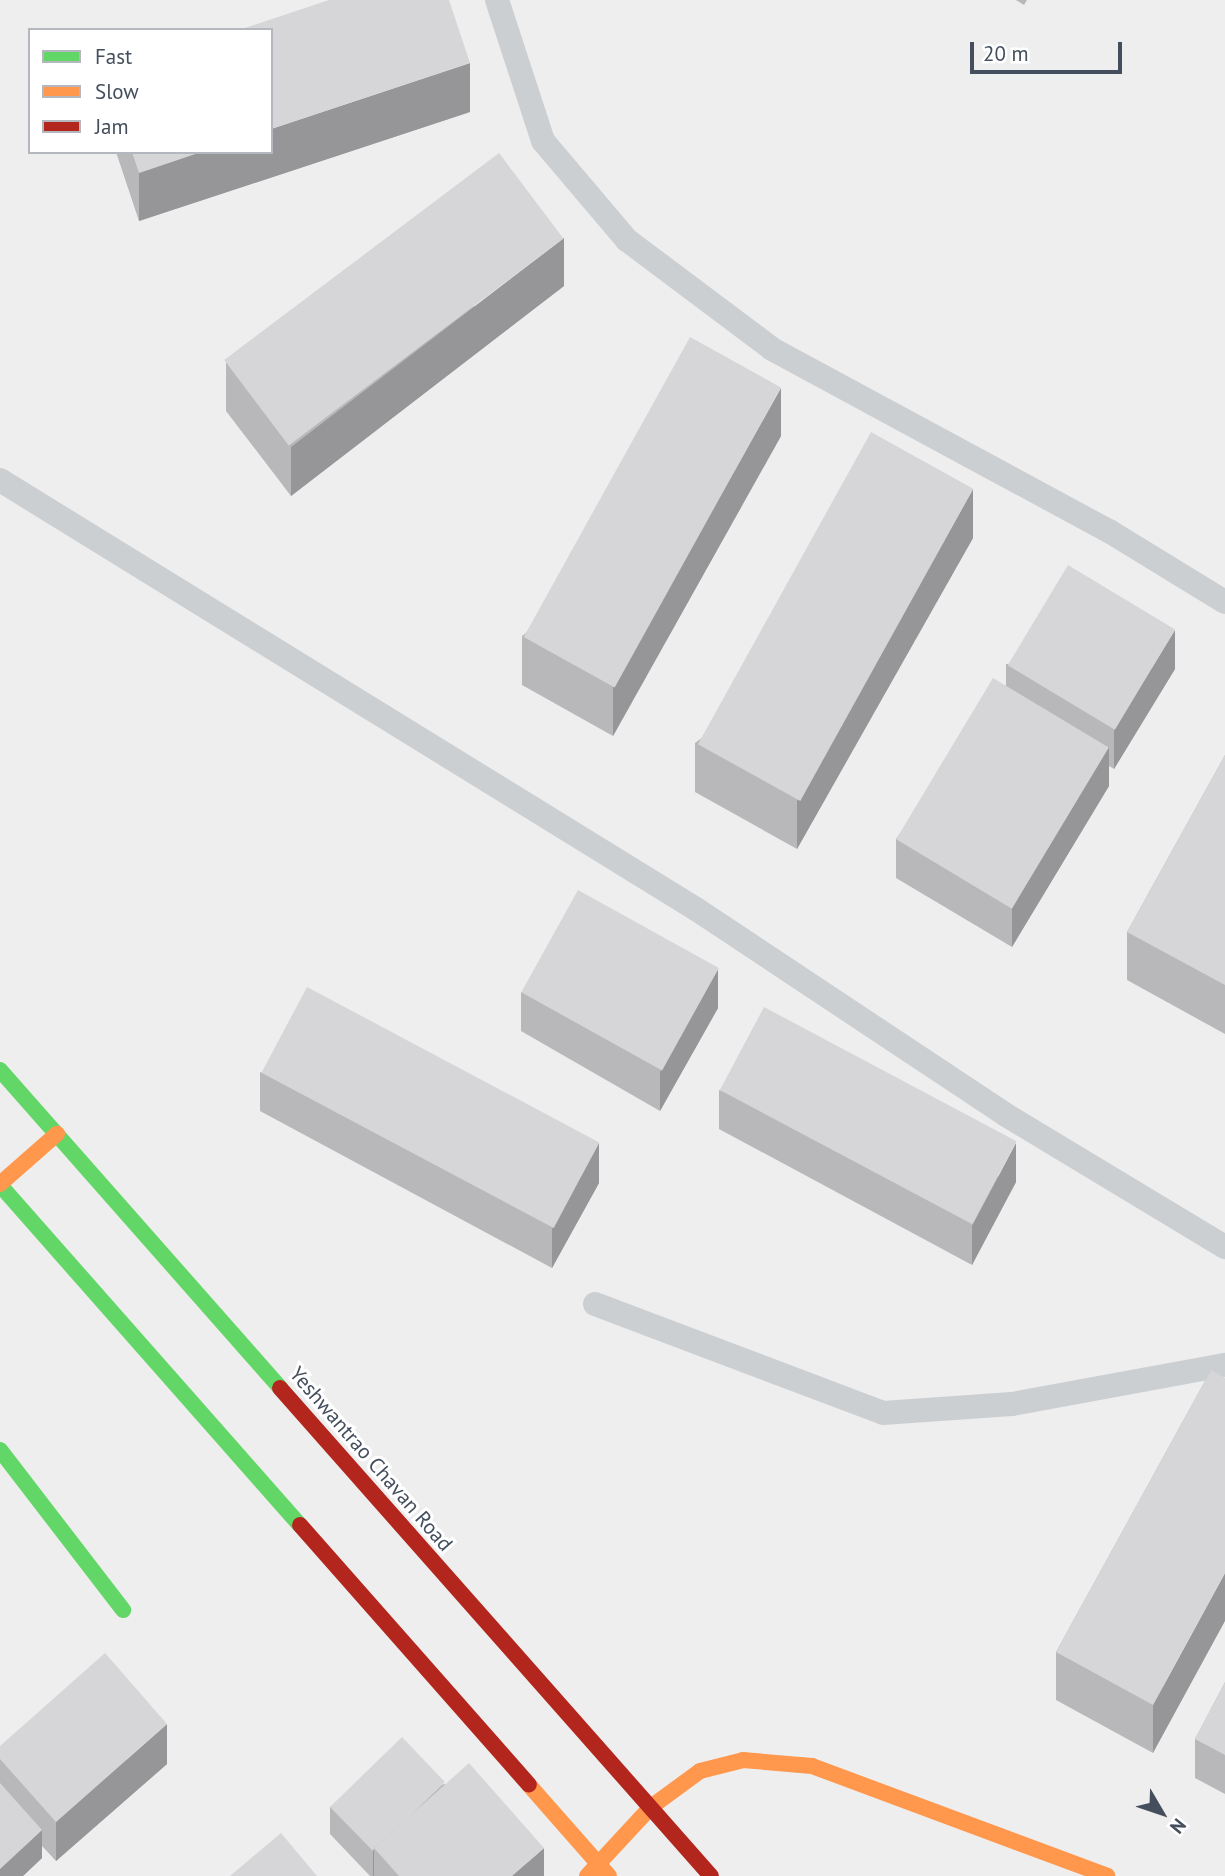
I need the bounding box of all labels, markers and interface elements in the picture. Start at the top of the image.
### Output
legend [28,28,273,154]
scale bar [973,28,1125,72]
text: 20 m [983,40,1029,67]
text: Fast [95,43,132,70]
text: Slow [95,78,139,105]
text: Jam [95,113,129,140]
street label: Yeshwantrao Chavan Road [284,1362,458,1556]
north arrow [1127,1778,1197,1848]
text: N [1165,1814,1192,1839]

